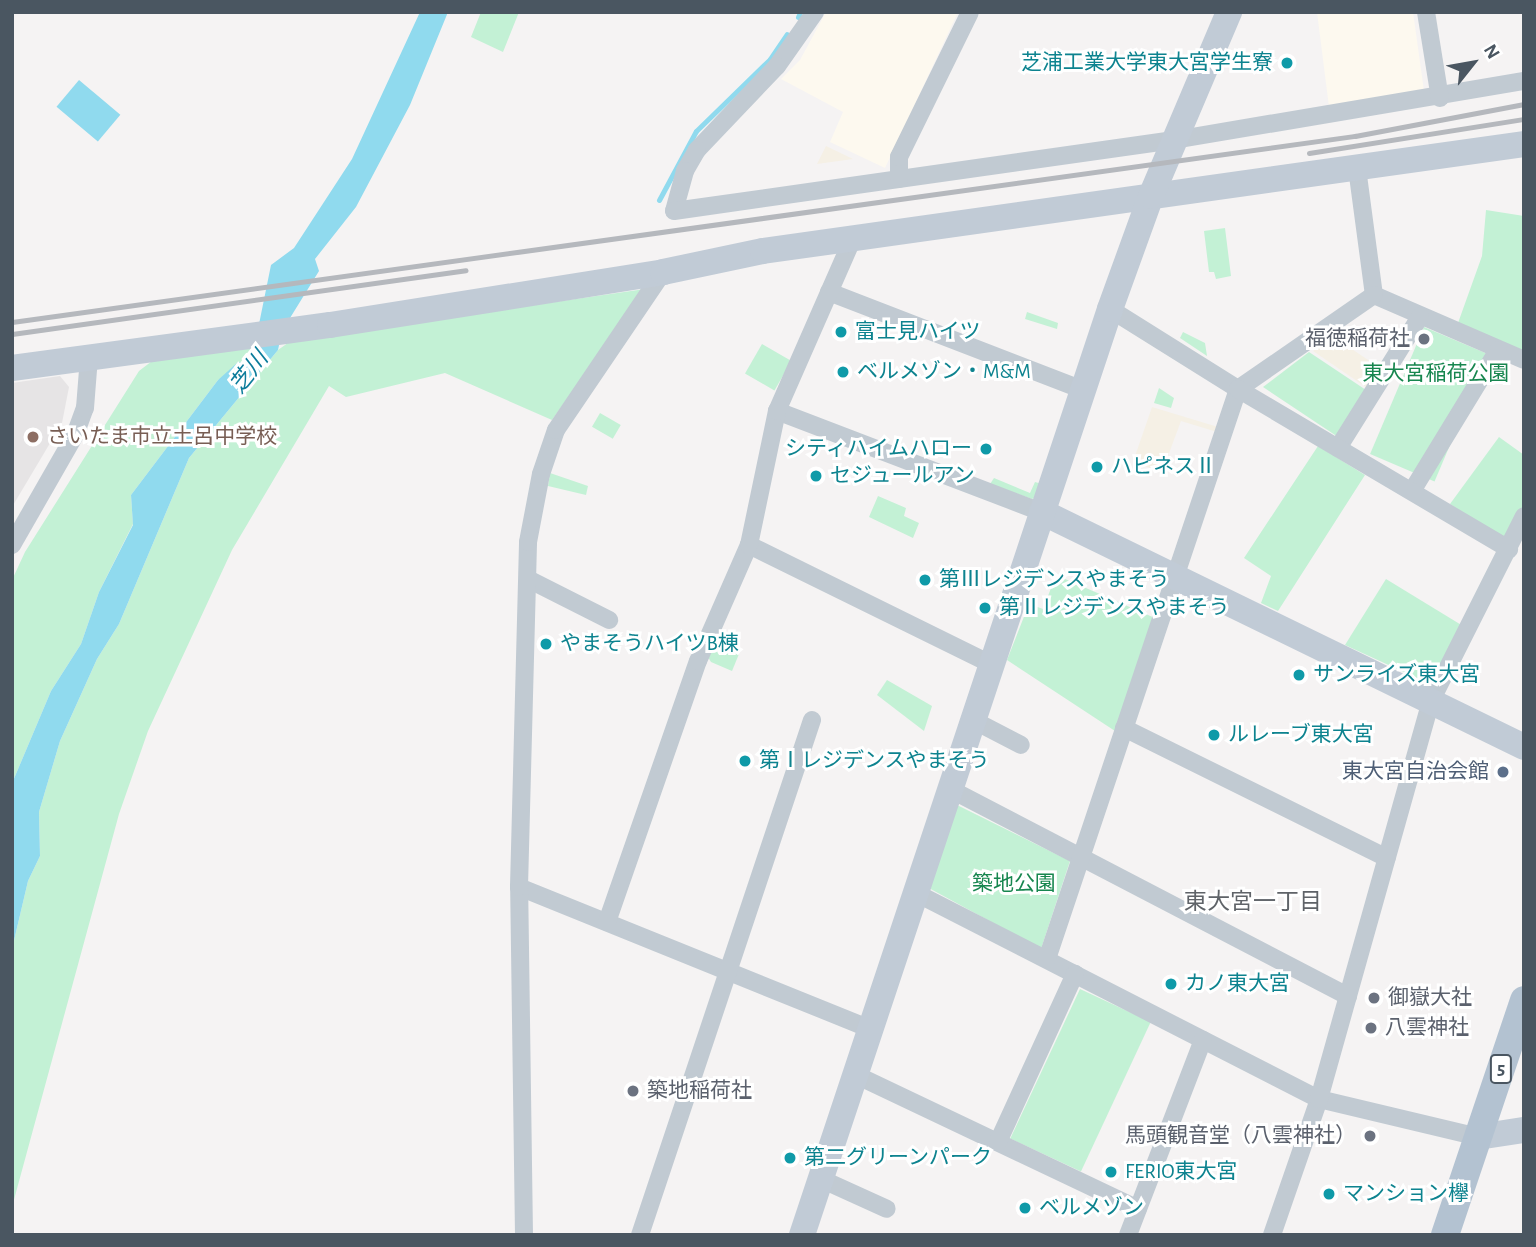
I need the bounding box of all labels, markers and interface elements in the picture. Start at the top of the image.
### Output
north arrow [1438,28,1508,98]
text: N [1480,41,1503,62]
place label: 芝浦工業大学東大宮学生寮 [1021,50,1273,76]
marker: 芝浦工業大学東大宮学生寮 [1279,55,1295,71]
place label: 富士見ハイツ [855,319,981,345]
marker: 富士見ハイツ [833,324,849,340]
place label: 福徳稲荷社 [1305,326,1410,352]
marker: 福徳稲荷社 [1416,331,1432,347]
water label: 芝川 [225,346,275,400]
place label: ベルメゾン・M&M [857,359,1031,385]
park label: 東大宮稲荷公園 [1363,361,1509,387]
marker: ベルメゾン・M&M [835,364,851,380]
place label: さいたま市立土呂中学校 [47,424,278,450]
marker: さいたま市立土呂中学校 [25,429,41,445]
place label: シティハイムハロー [783,436,972,462]
marker: シティハイムハロー [978,441,994,457]
place label: ハピネスⅡ [1111,454,1216,480]
marker: ハピネスⅡ [1089,459,1105,475]
place label: セジュールアン [830,463,977,489]
marker: セジュールアン [808,468,824,484]
place label: 第Ⅲレジデンスやまそう [939,567,1170,593]
marker: 第Ⅲレジデンスやまそう [917,572,933,588]
place label: 第Ⅱレジデンスやまそう [999,595,1230,621]
marker: 第Ⅱレジデンスやまそう [977,600,993,616]
place label: やまそうハイツB棟 [560,631,739,657]
marker: やまそうハイツB棟 [538,636,554,652]
place label: サンライズ東大宮 [1313,662,1481,688]
marker: サンライズ東大宮 [1291,667,1307,683]
place label: ルレーブ東大宮 [1228,722,1375,748]
marker: ルレーブ東大宮 [1206,727,1222,743]
place label: 第Ⅰレジデンスやまそう [759,748,990,774]
marker: 第Ⅰレジデンスやまそう [737,753,753,769]
place label: 東大宮自治会館 [1342,759,1489,785]
marker: 東大宮自治会館 [1495,764,1511,780]
park label: 築地公園 [972,871,1056,897]
district label: 東大宮一丁目 [1184,889,1322,917]
place label: カノ東大宮 [1185,971,1290,997]
marker: カノ東大宮 [1163,976,1179,992]
place label: 御嶽大社 [1388,985,1472,1011]
marker: 御嶽大社 [1366,990,1382,1006]
place label: 八雲神社 [1385,1015,1469,1041]
marker: 八雲神社 [1363,1020,1379,1036]
road number: 5 [1489,1054,1513,1084]
place label: 築地稲荷社 [647,1078,752,1104]
marker: 築地稲荷社 [625,1083,641,1099]
place label: 馬頭観音堂（八雲神社） [1125,1123,1356,1149]
marker: 馬頭観音堂（八雲神社） [1362,1128,1378,1144]
place label: 第二グリーンパーク [804,1145,993,1171]
marker: 第二グリーンパーク [782,1150,798,1166]
place label: FERIO東大宮 [1125,1159,1237,1185]
marker: FERIO東大宮 [1103,1164,1119,1180]
place label: マンション欅 [1343,1181,1469,1207]
marker: マンション欅 [1321,1186,1337,1202]
place label: ベルメゾン [1039,1195,1144,1221]
marker: ベルメゾン [1017,1200,1033,1216]

